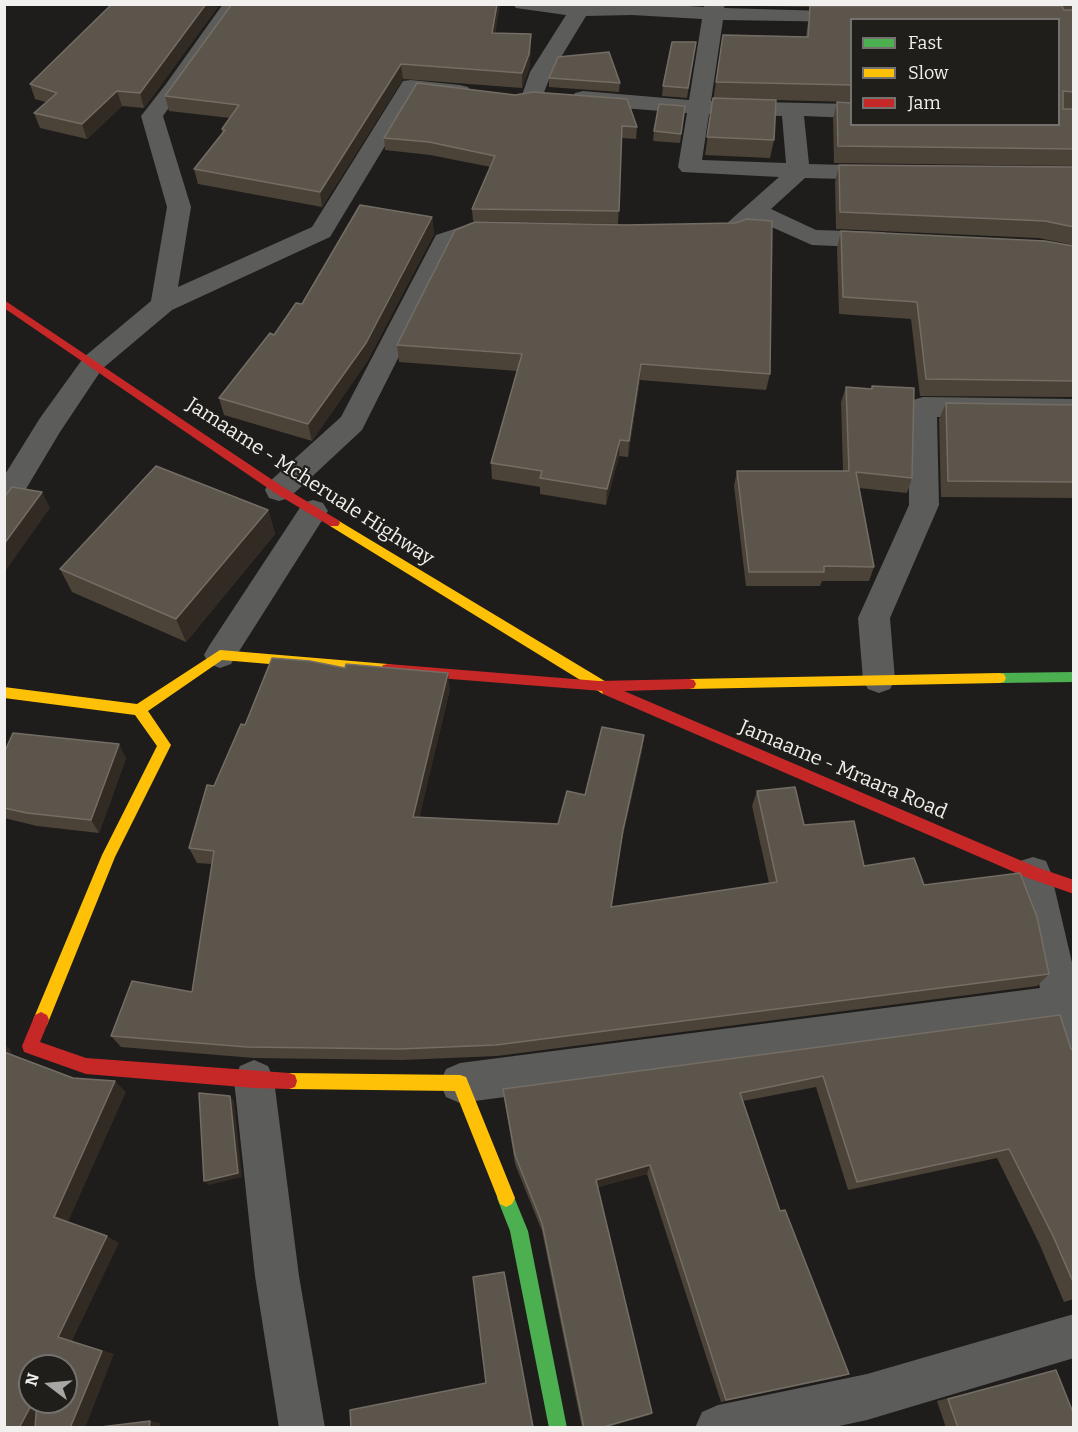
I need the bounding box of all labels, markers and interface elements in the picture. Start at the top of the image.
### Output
legend [850,18,1060,126]
text: Fast [908,32,943,54]
text: Slow [908,62,948,84]
text: Jam [908,92,941,114]
street label: Jamaame - Mcheruale Highway [182,393,438,571]
street label: Jamaame - Mraara Road [736,715,950,825]
north arrow [18,1354,78,1414]
text: N [21,1371,43,1388]

